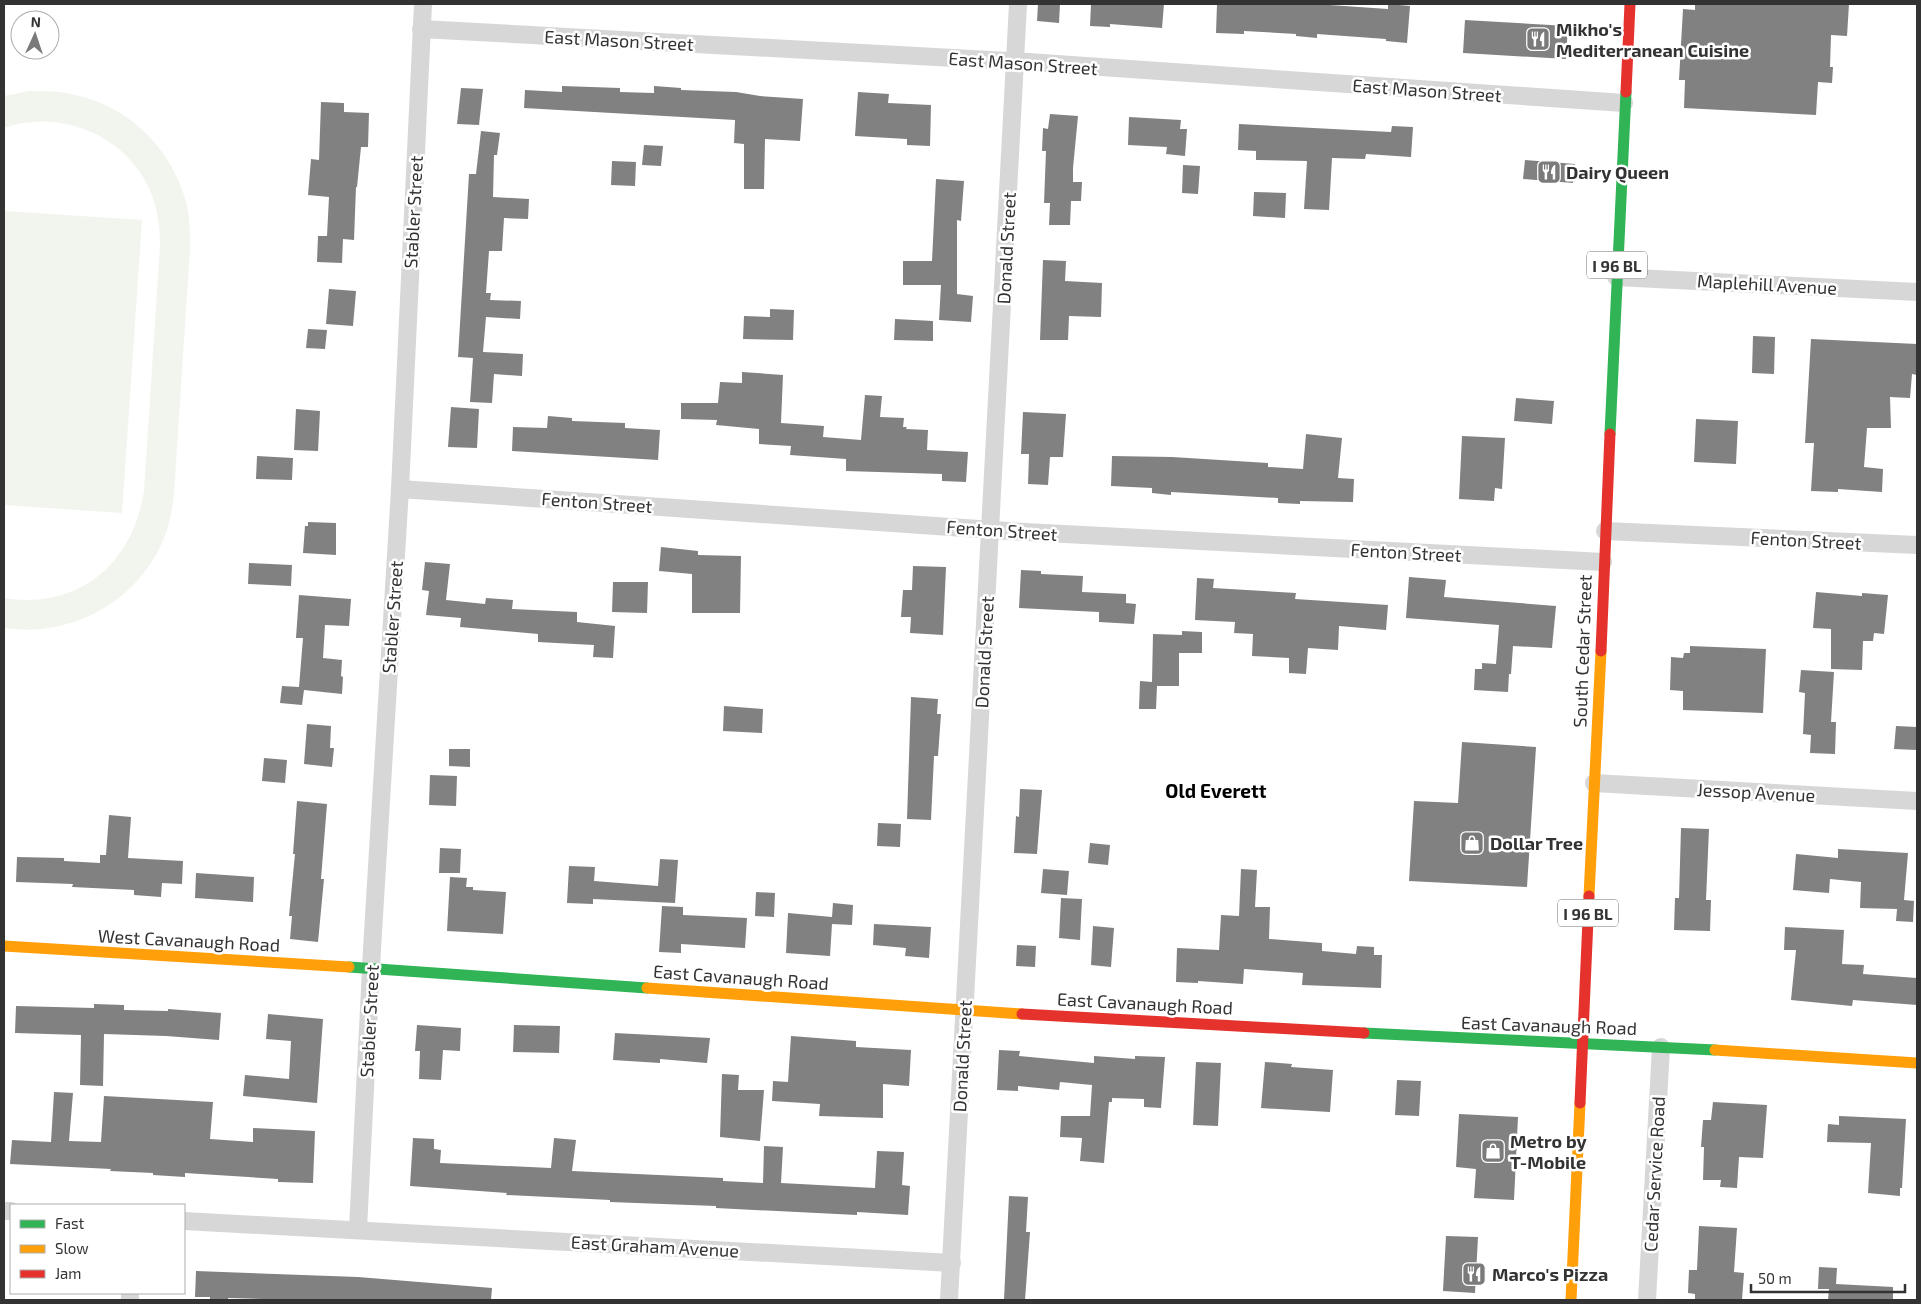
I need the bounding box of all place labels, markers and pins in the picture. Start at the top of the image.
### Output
place label: Mikho's Mediterranean Cuisine [1556,18,1749,61]
restaurant icon: Mikho's Mediterranean Cuisine [1525,26,1551,52]
restaurant icon: Dairy Queen [1536,159,1562,185]
place label: Dairy Queen [1566,161,1669,183]
shop icon: Dollar Tree [1459,830,1485,856]
place label: Dollar Tree [1490,832,1583,854]
place label: Metro by T-Mobile [1510,1130,1588,1173]
shop icon: Metro by T-Mobile [1480,1138,1506,1164]
restaurant icon: Marco's Pizza [1461,1261,1487,1287]
place label: Marco's Pizza [1492,1263,1608,1285]

